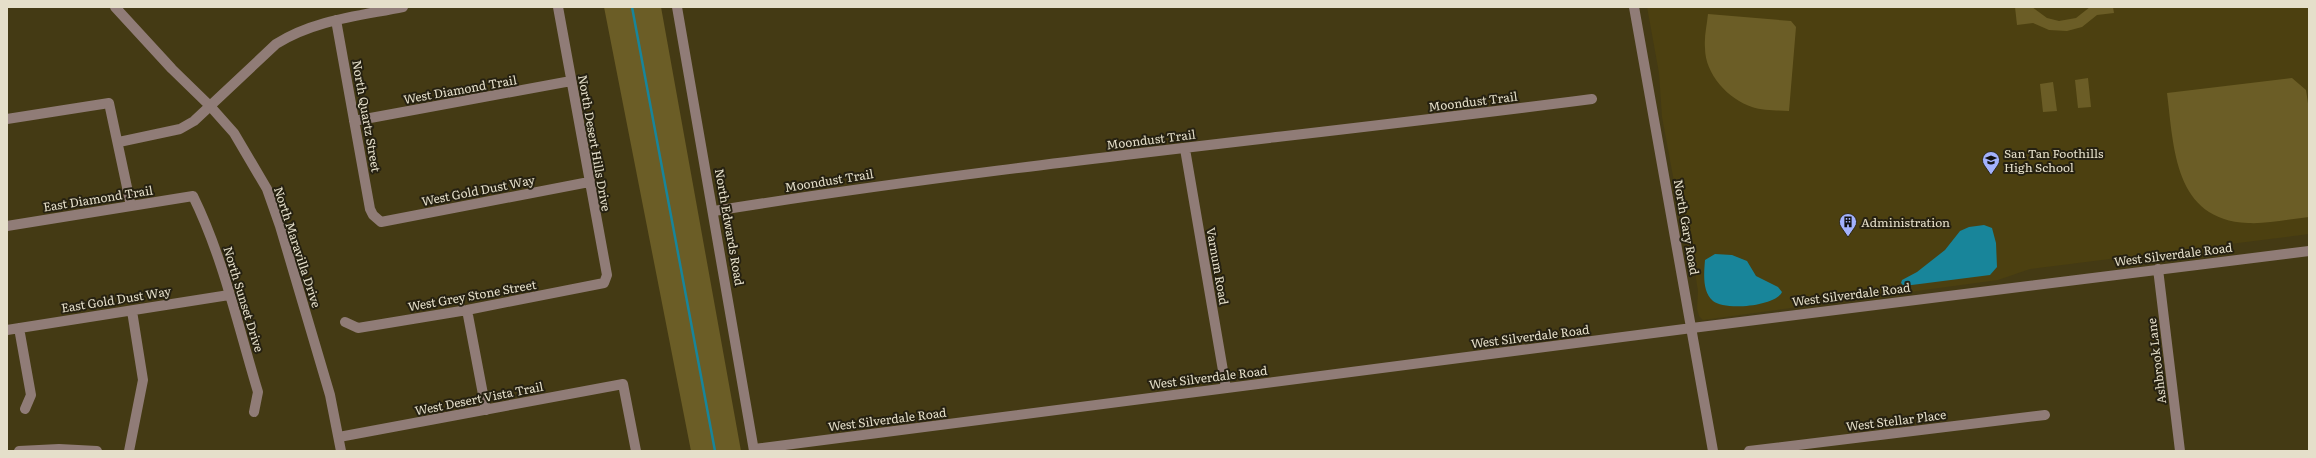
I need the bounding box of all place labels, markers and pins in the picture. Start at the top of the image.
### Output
place label: San Tan Foothills High School [2004,144,2104,176]
school or university icon: San Tan Foothills High School [1981,150,2001,175]
building icon: Administration [1838,212,1858,237]
place label: Administration [1861,213,1950,231]

